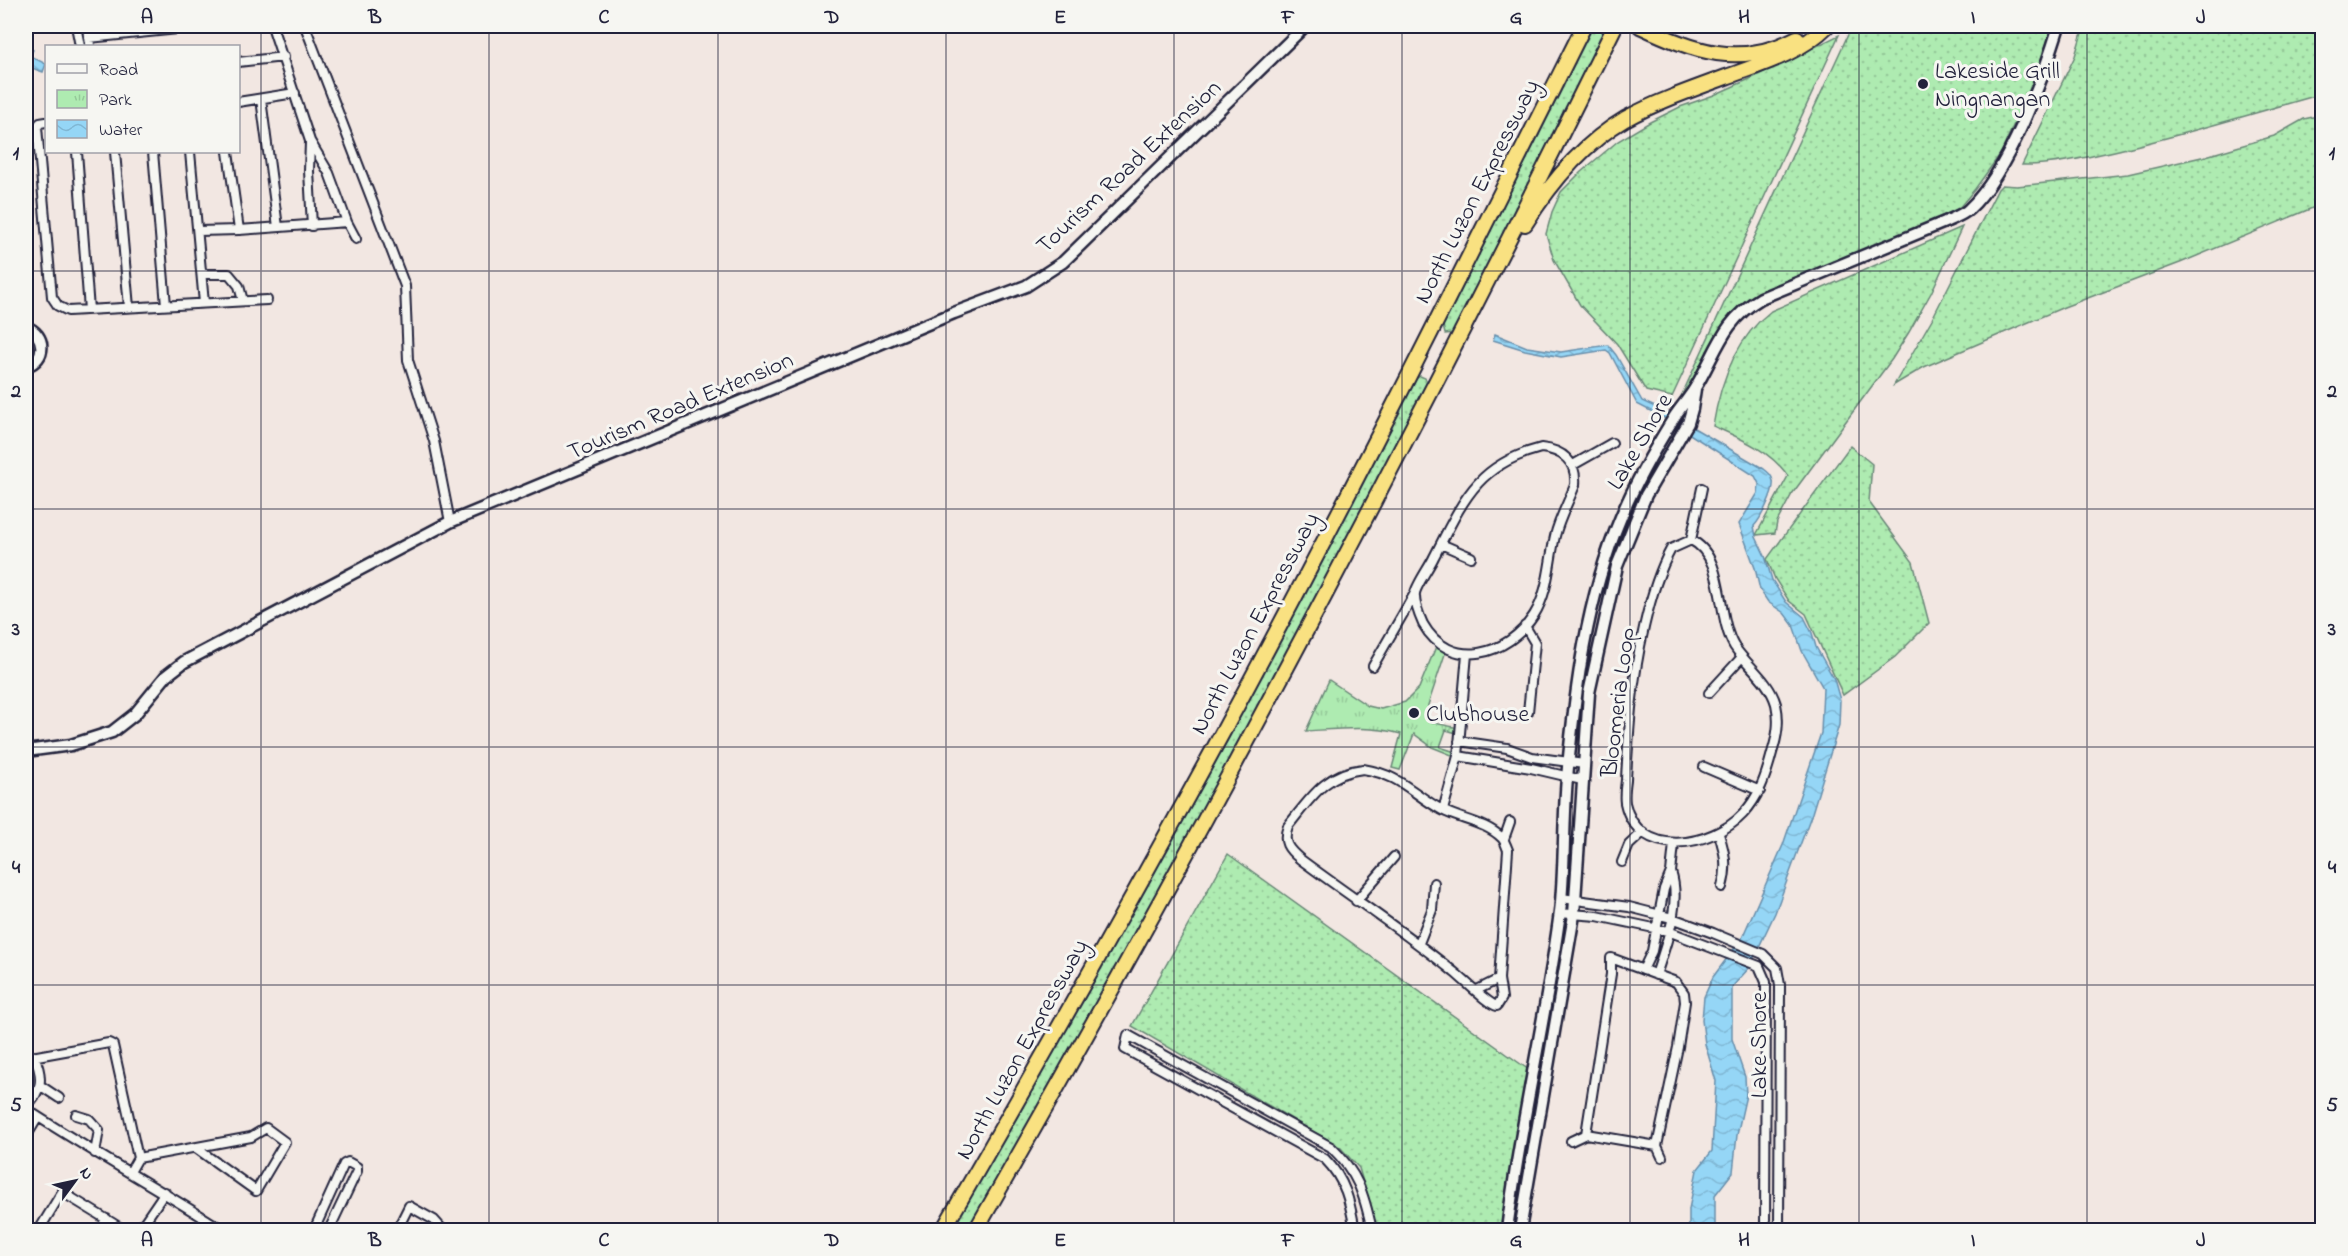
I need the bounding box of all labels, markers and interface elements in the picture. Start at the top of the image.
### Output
text: A [141,4,153,33]
text: B [367,4,382,33]
text: C [599,4,610,33]
text: D [824,4,839,33]
text: E [1054,4,1066,33]
text: F [1281,4,1295,33]
text: G [1510,4,1523,33]
text: H [1738,4,1750,33]
text: I [1971,4,1976,33]
text: J [2196,4,2206,33]
legend [45,45,240,153]
place label: Lakeside Grill Ningnangan [1935,55,2060,118]
text: Road [99,58,138,84]
street label: Tourism Road Extension [1029,72,1230,263]
street label: North Luzon Expressway [1406,74,1551,311]
marker: Lakeside Grill Ningnangan [1916,77,1930,91]
text: Park [99,88,132,114]
text: Water [99,118,143,144]
text: 1 [13,140,20,169]
text: 1 [2329,140,2336,169]
street label: Tourism Road Extension [563,344,799,471]
text: 2 [10,378,21,407]
text: 2 [2326,378,2337,407]
street label: Lake Shore [1599,387,1683,497]
street label: North Luzon Expressway [1183,507,1331,742]
text: 3 [11,616,20,645]
text: 3 [2327,616,2336,645]
street label: Bloomeria Loop [1593,625,1646,780]
place label: Clubhouse [1426,698,1530,733]
marker: Clubhouse [1407,706,1421,720]
text: 4 [12,854,21,883]
text: 4 [2328,854,2337,883]
street label: North Luzon Expressway [948,933,1099,1167]
street label: Lake Shore [1743,991,1778,1098]
text: 5 [10,1092,22,1121]
text: 5 [2326,1092,2338,1121]
north arrow [45,1151,105,1211]
text: N [73,1163,99,1185]
text: A [141,1227,153,1256]
text: B [367,1227,382,1256]
text: C [599,1227,610,1256]
text: D [824,1227,839,1256]
text: E [1054,1227,1066,1256]
text: F [1281,1227,1295,1256]
text: G [1510,1227,1523,1256]
text: H [1738,1227,1750,1256]
text: I [1971,1227,1976,1256]
text: J [2196,1227,2206,1256]

